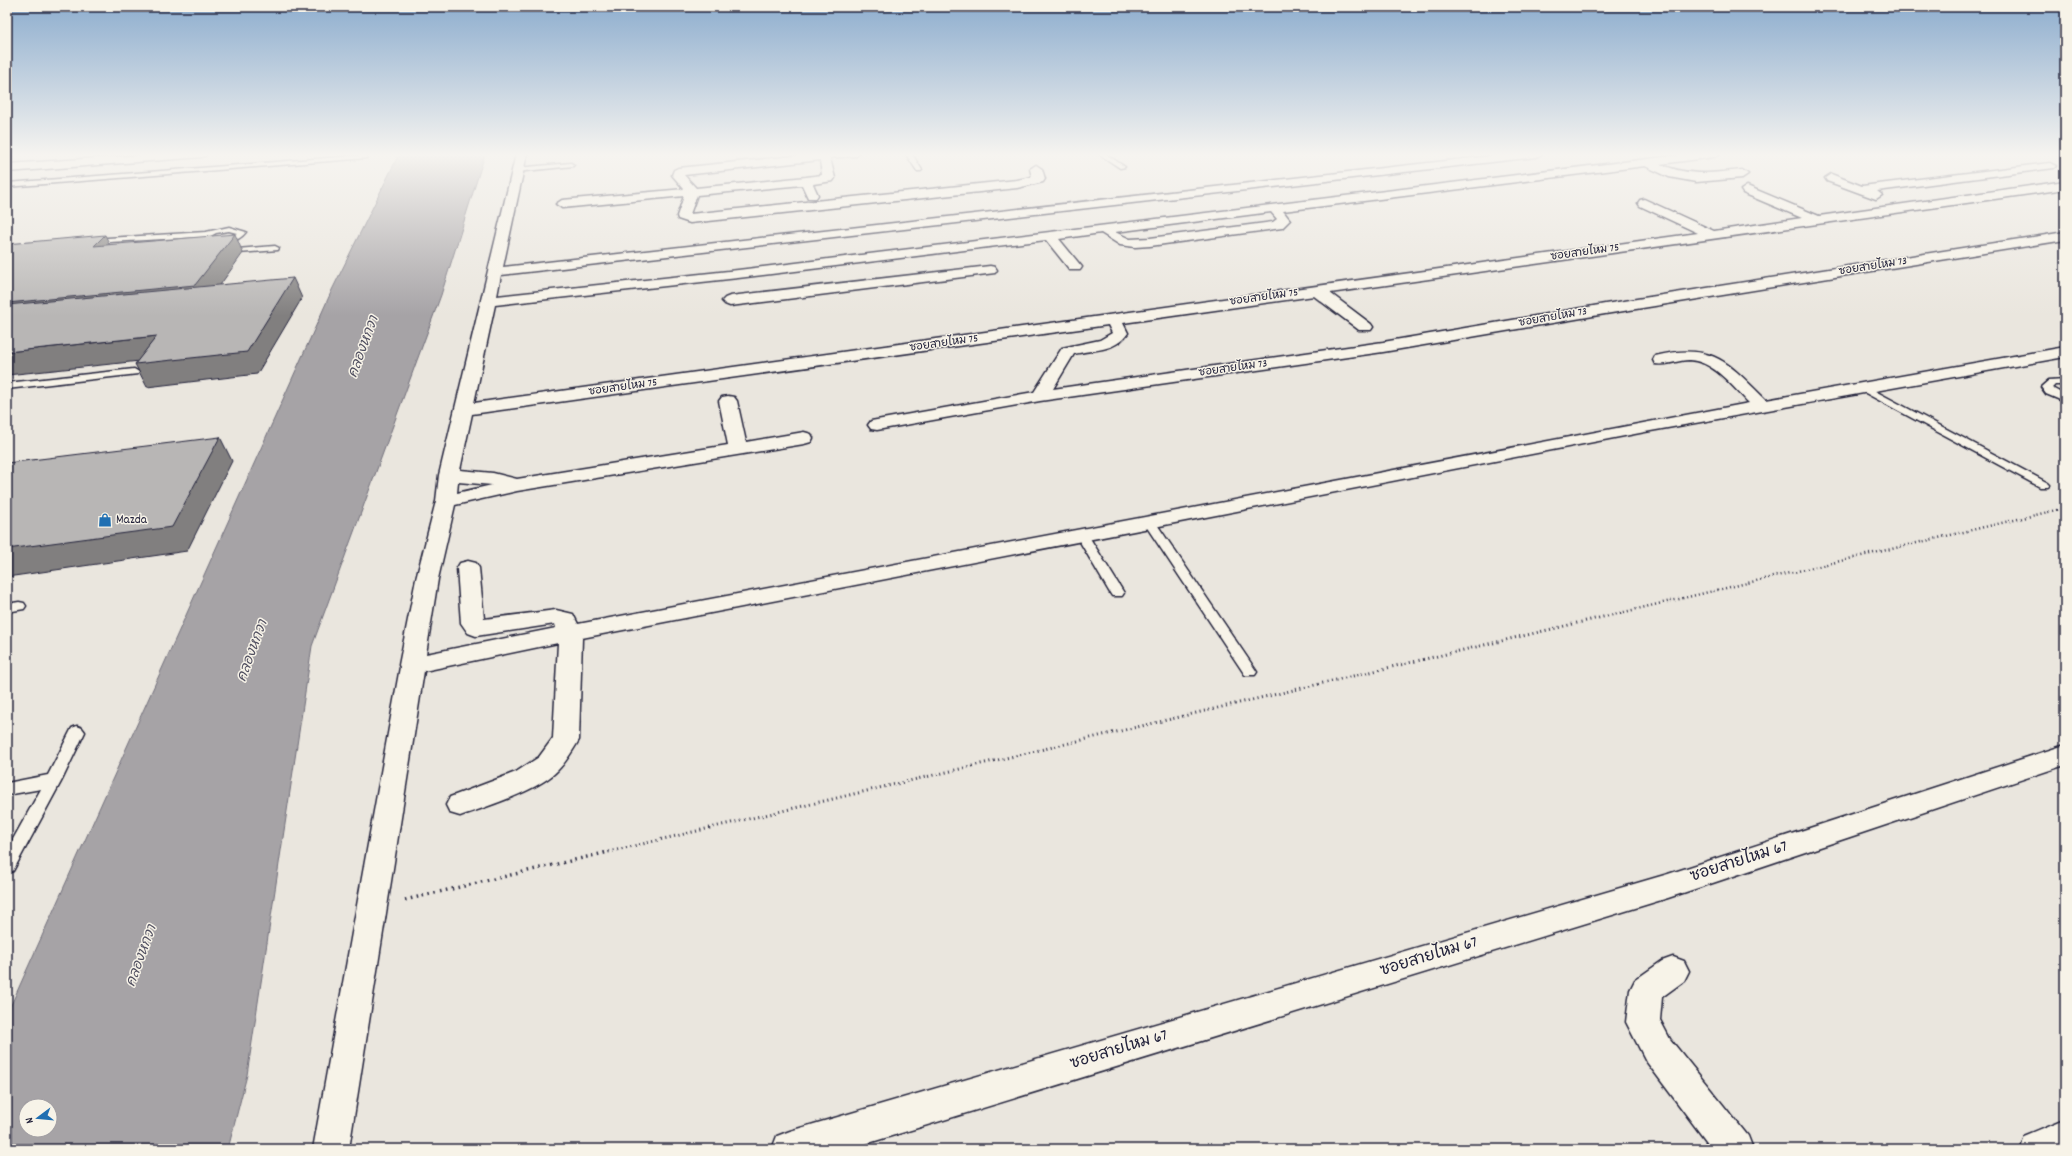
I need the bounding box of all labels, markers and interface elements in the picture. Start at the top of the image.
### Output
street label: ซอยสายไหม 75 [1549,238,1620,266]
street label: ซอยสายไหม 73 [1837,252,1908,280]
street label: ซอยสายไหม 75 [1228,283,1299,311]
street label: ซอยสายไหม 73 [1517,302,1589,332]
water label: คลองหกวา [344,313,385,381]
street label: ซอยสายไหม 75 [908,329,979,357]
street label: ซอยสายไหม 73 [1197,354,1268,382]
street label: ซอยสายไหม 75 [587,373,658,401]
place label: Mazda [116,511,148,530]
shop icon: Mazda [97,512,113,528]
water label: คลองหกวา [233,617,274,685]
street label: ซอยสายไหม 67 [1687,834,1791,889]
water label: คลองหกวา [122,922,163,990]
street label: ซอยสายไหม 67 [1377,929,1481,983]
street label: ซอยสายไหม 67 [1067,1022,1171,1076]
north arrow [18,1098,58,1138]
text: N [22,1115,39,1125]

